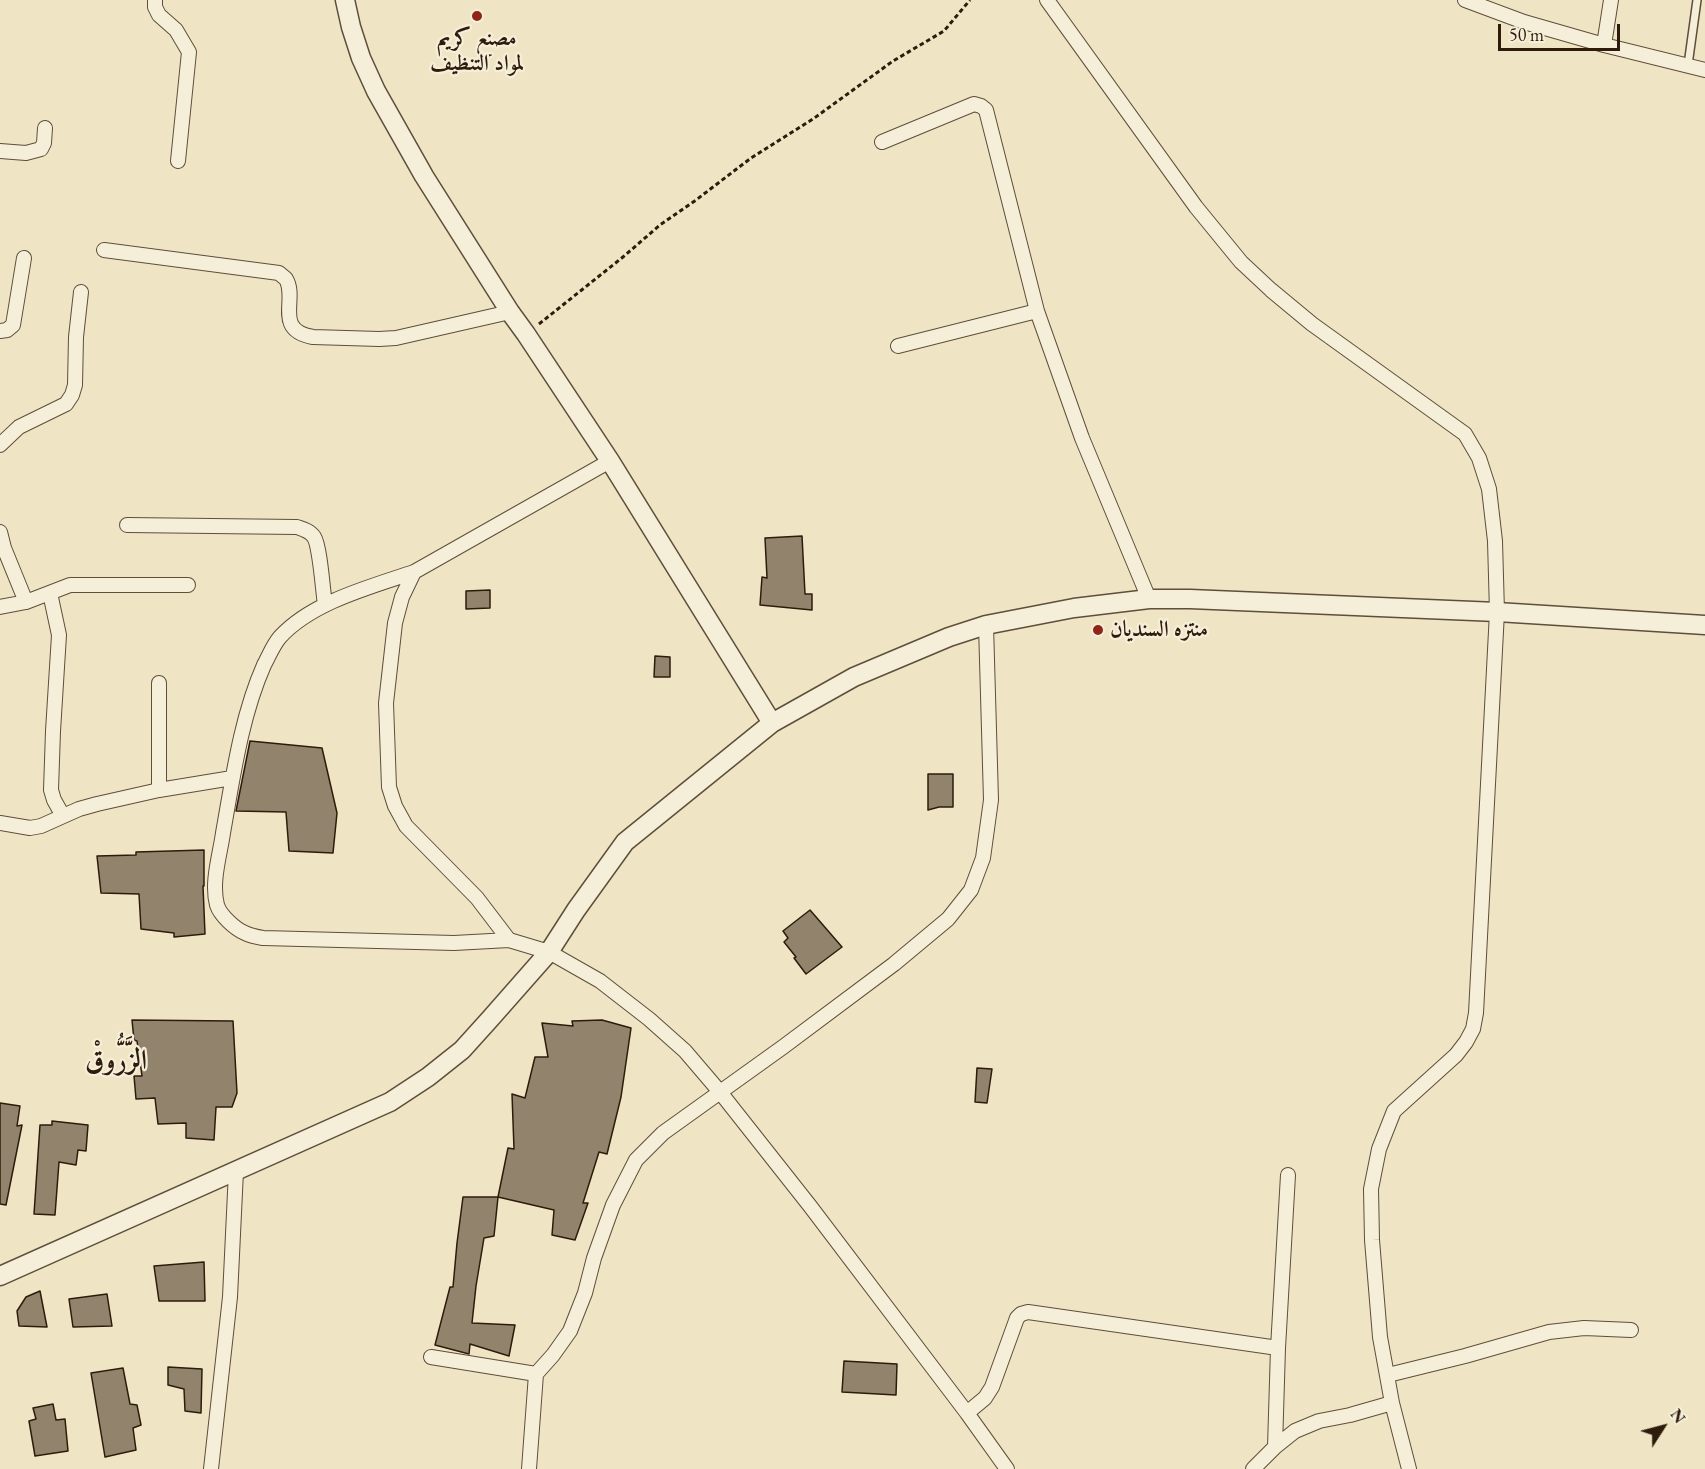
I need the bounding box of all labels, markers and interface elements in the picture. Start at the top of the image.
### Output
marker: مصنع كريم لمواد التنظيف [470,9,484,23]
scale bar [1501,12,1622,50]
text: 50 m [1509,23,1544,46]
place label: مصنع كريم لمواد التنظيف [430,26,524,78]
place label: منتزه السنديان [1110,617,1208,643]
marker: منتزه السنديان [1091,623,1105,637]
district label: الزَّرُّوقْ [85,1044,147,1078]
north arrow [1633,1397,1693,1457]
text: N [1666,1405,1690,1428]

